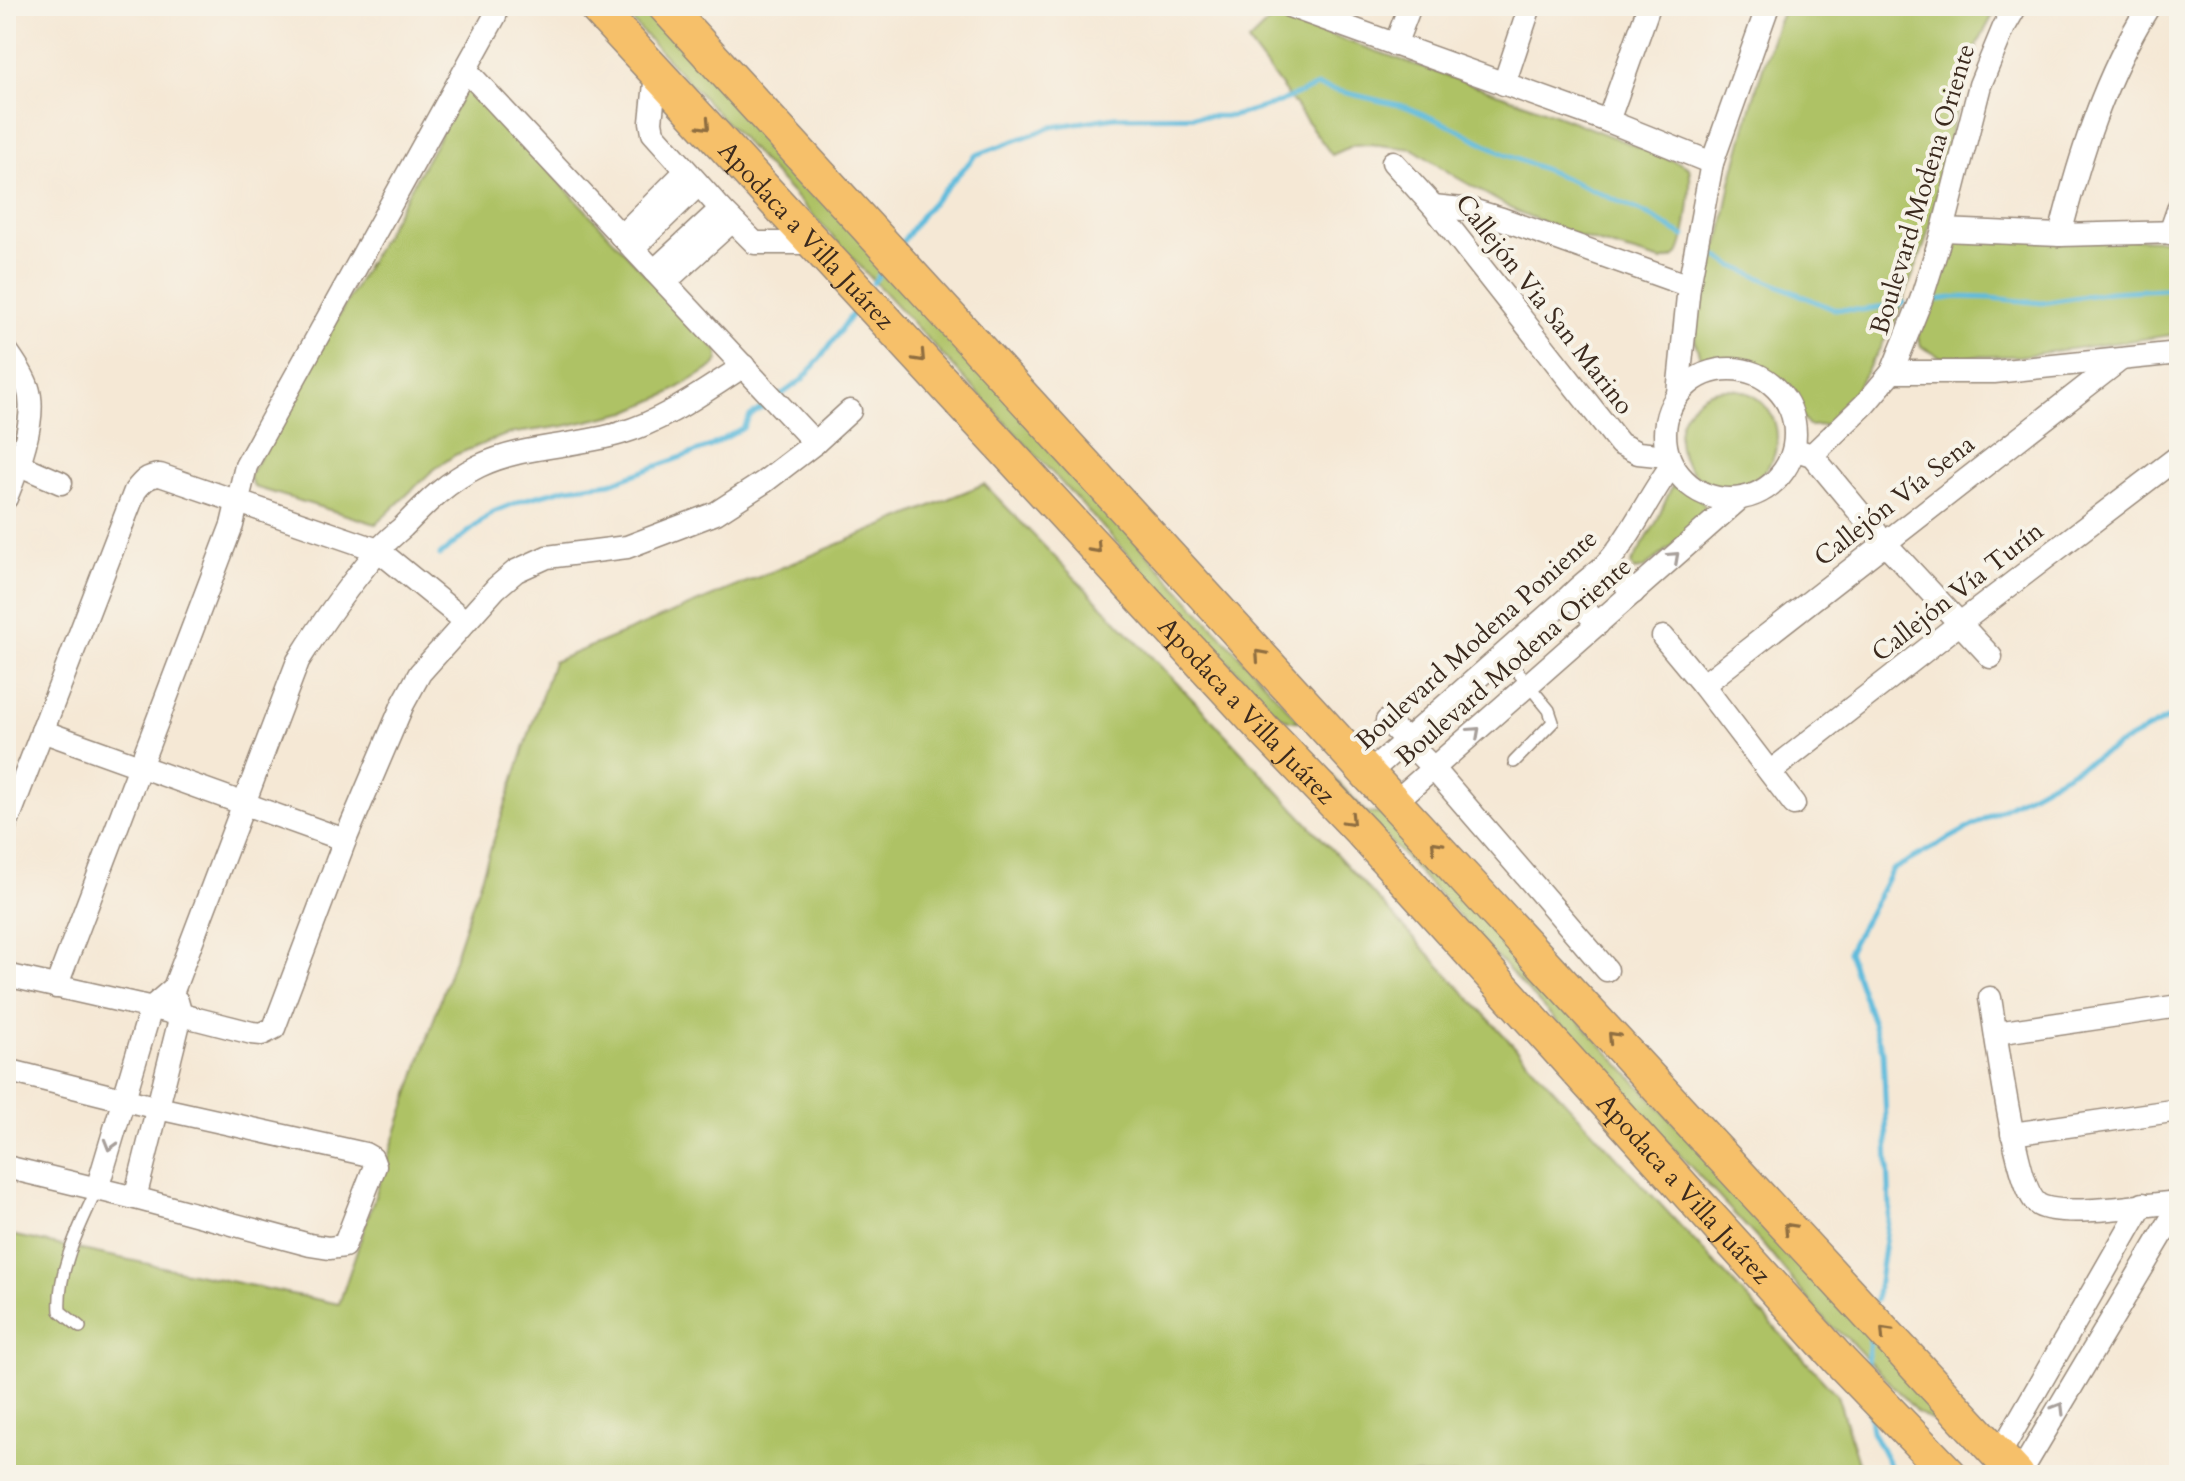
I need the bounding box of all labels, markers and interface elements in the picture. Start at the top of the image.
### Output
street label: Boulevard Modena Oriente [1862,40,1983,339]
one-way arrow [695,116,709,131]
street label: Apodaca a Villa Juárez [710,134,903,338]
street label: Callejón Via San Marino [1447,187,1642,422]
one-way arrow [910,348,925,362]
street label: Callejón Vía Sena [1807,427,1982,574]
street label: Callejón Vía Turín [1864,513,2051,669]
street label: Boulevard Modena Poniente [1348,521,1605,758]
one-way arrow [1087,539,1102,553]
street label: Boulevard Modena Oriente [1388,549,1639,774]
one-way arrow [1664,552,1679,566]
street label: Apodaca a Villa Juárez [1150,610,1344,812]
one-way arrow [1255,650,1269,665]
one-way arrow [1466,728,1481,742]
one-way arrow [1341,811,1355,825]
one-way arrow [1431,841,1446,855]
one-way arrow [1608,1032,1622,1047]
street label: Apodaca a Villa Juárez [1589,1086,1779,1292]
one-way arrow [103,1138,119,1152]
one-way arrow [1784,1223,1798,1238]
one-way arrow [1880,1327,1894,1342]
one-way arrow [2049,1402,2065,1417]

